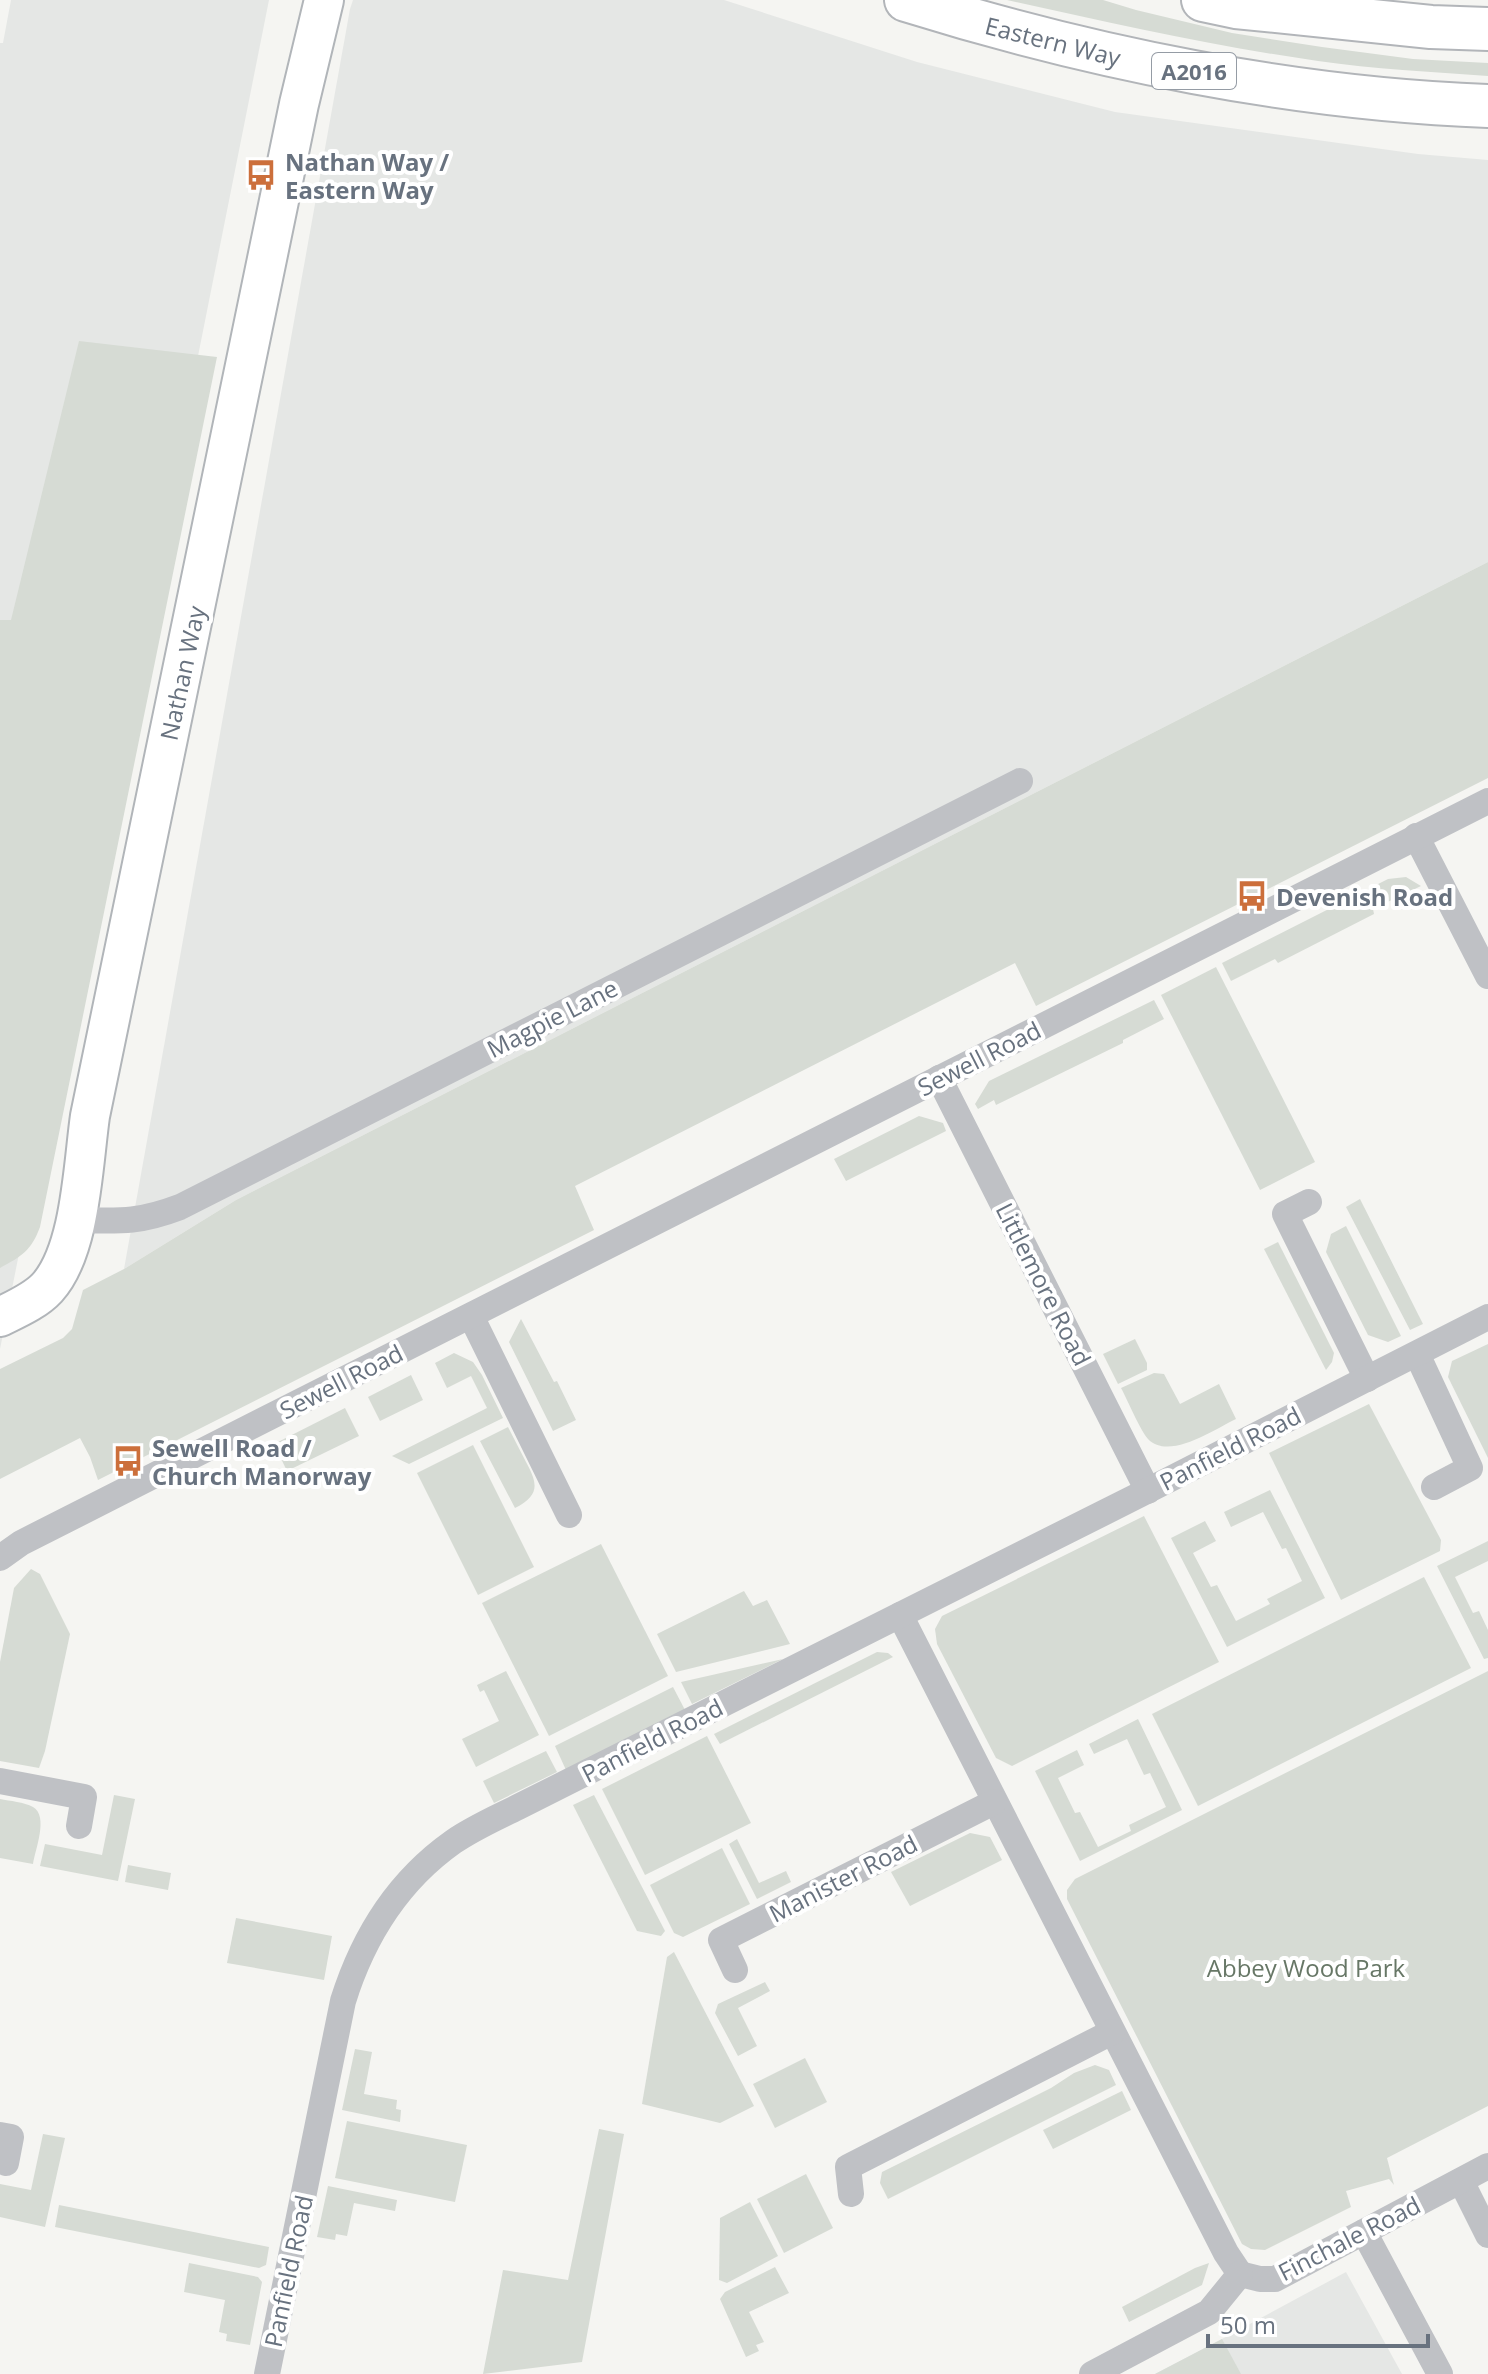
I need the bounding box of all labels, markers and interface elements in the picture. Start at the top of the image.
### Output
street label: Eastern Way [982,8,1125,74]
road number: A2016 [1152,53,1236,89]
place label: Nathan Way / Eastern Way [285,145,449,206]
bus stop icon: Nathan Way / Eastern Way [244,158,278,192]
street label: Nathan Way [152,602,213,743]
bus stop icon: Devenish Road [1235,879,1269,913]
place label: Devenish Road [1276,880,1453,913]
street label: Magpie Lane [481,971,623,1065]
street label: Sewell Road [912,1013,1046,1103]
street label: Littlemore Road [989,1197,1099,1371]
street label: Sewell Road [274,1336,408,1426]
street label: Panfield Road [1154,1398,1306,1498]
place label: Sewell Road / Church Manorway [152,1431,372,1492]
bus stop icon: Sewell Road / Church Manorway [111,1444,145,1478]
street label: Panfield Road [576,1690,728,1790]
street label: Manister Road [763,1826,923,1930]
park label: Abbey Wood Park [1207,1951,1406,1984]
street label: Finchale Road [1272,2188,1426,2288]
street label: Panfield Road [256,2192,320,2350]
scale bar [1208,2298,1428,2348]
text: 50 m [1220,2308,1276,2341]

